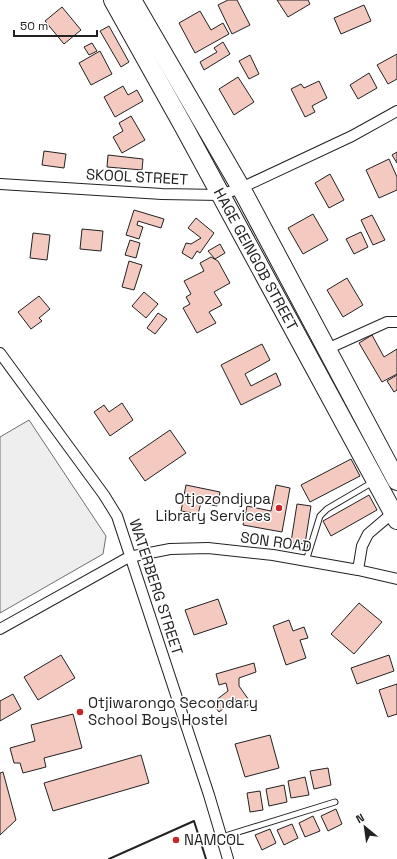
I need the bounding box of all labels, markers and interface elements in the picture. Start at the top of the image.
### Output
scale bar [14,12,97,38]
text: 50 m [20,18,48,34]
street label: SKOOL STREET [85,164,189,189]
street label: HAGE GEINGOB STREET [210,184,303,334]
place label: Otjozondjupa Library Services [156,489,271,525]
marker: Otjozondjupa Library Services [274,503,284,513]
street label: WATERBERG STREET [125,516,188,658]
street label: SON ROAD [239,527,313,556]
place label: Otjiwarongo Secondary School Boys Hostel [88,693,258,729]
marker: Otjiwarongo Secondary School Boys Hostel [75,707,85,717]
north arrow [345,807,385,847]
text: N [354,810,367,826]
place label: NAMCOL [184,830,244,849]
marker: NAMCOL [171,835,181,845]

